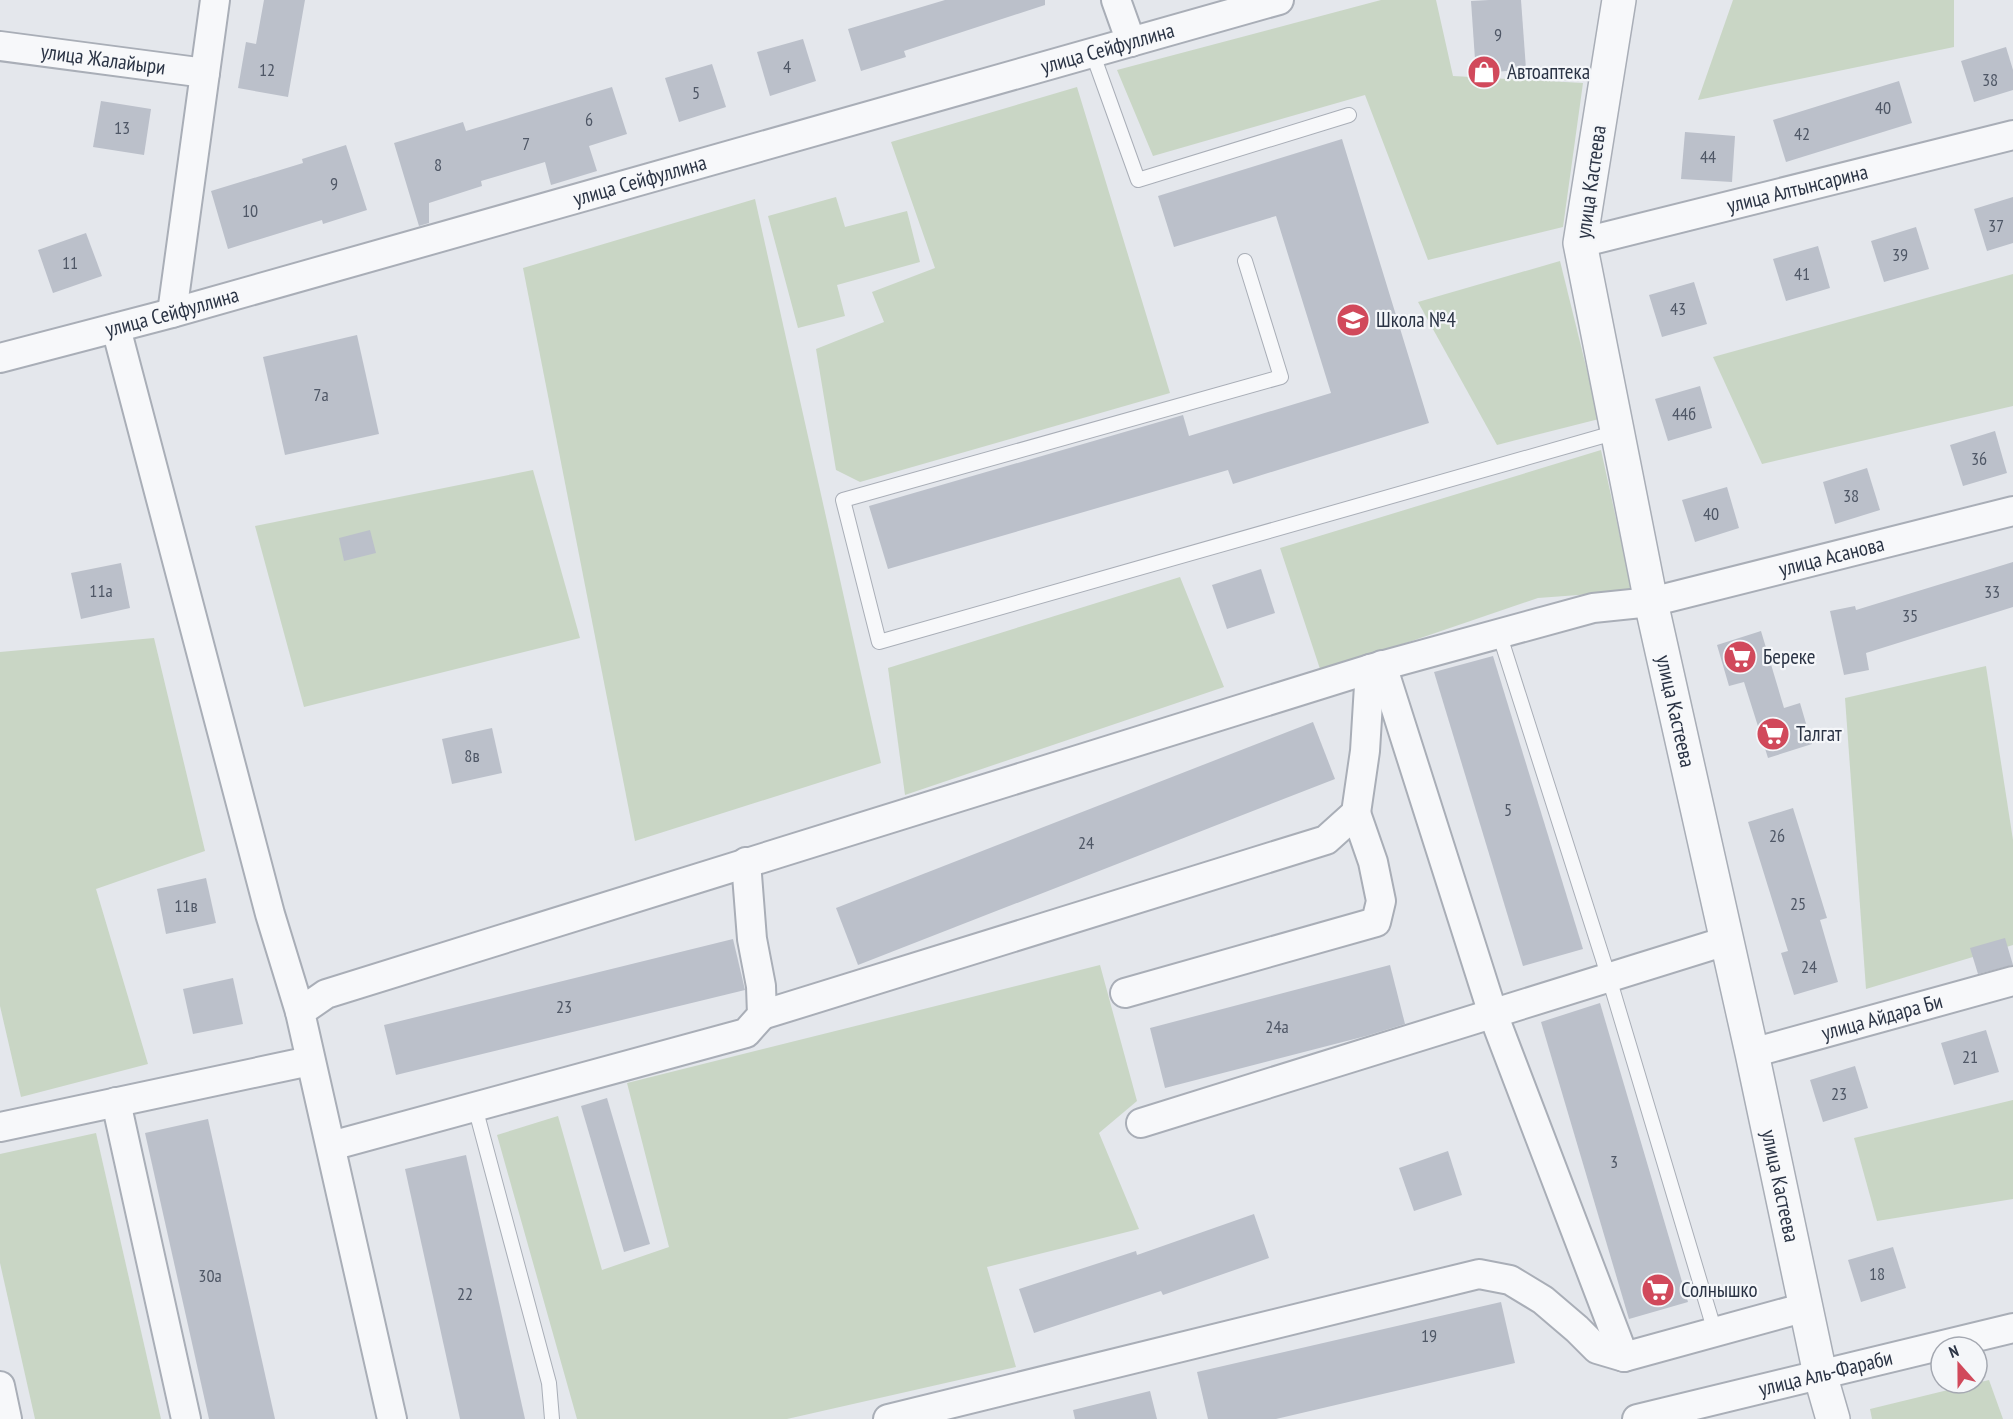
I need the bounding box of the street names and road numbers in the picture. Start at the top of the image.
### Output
street label: улица Сейфуллина [1038,16,1177,80]
street label: улица Жалайыри [39,37,167,81]
street label: улица Кастеева [1569,124,1612,240]
street label: улица Сейфуллина [570,149,710,212]
street label: улица Алтынсарина [1724,158,1870,219]
street label: улица Сейфуллина [102,281,242,343]
street label: улица Асанова [1776,530,1887,582]
street label: улица Кастеева [1650,652,1702,770]
street label: улица Айдара Би [1818,987,1946,1046]
street label: улица Кастеева [1756,1127,1806,1244]
street label: улица Аль-Фараби [1756,1344,1895,1402]

